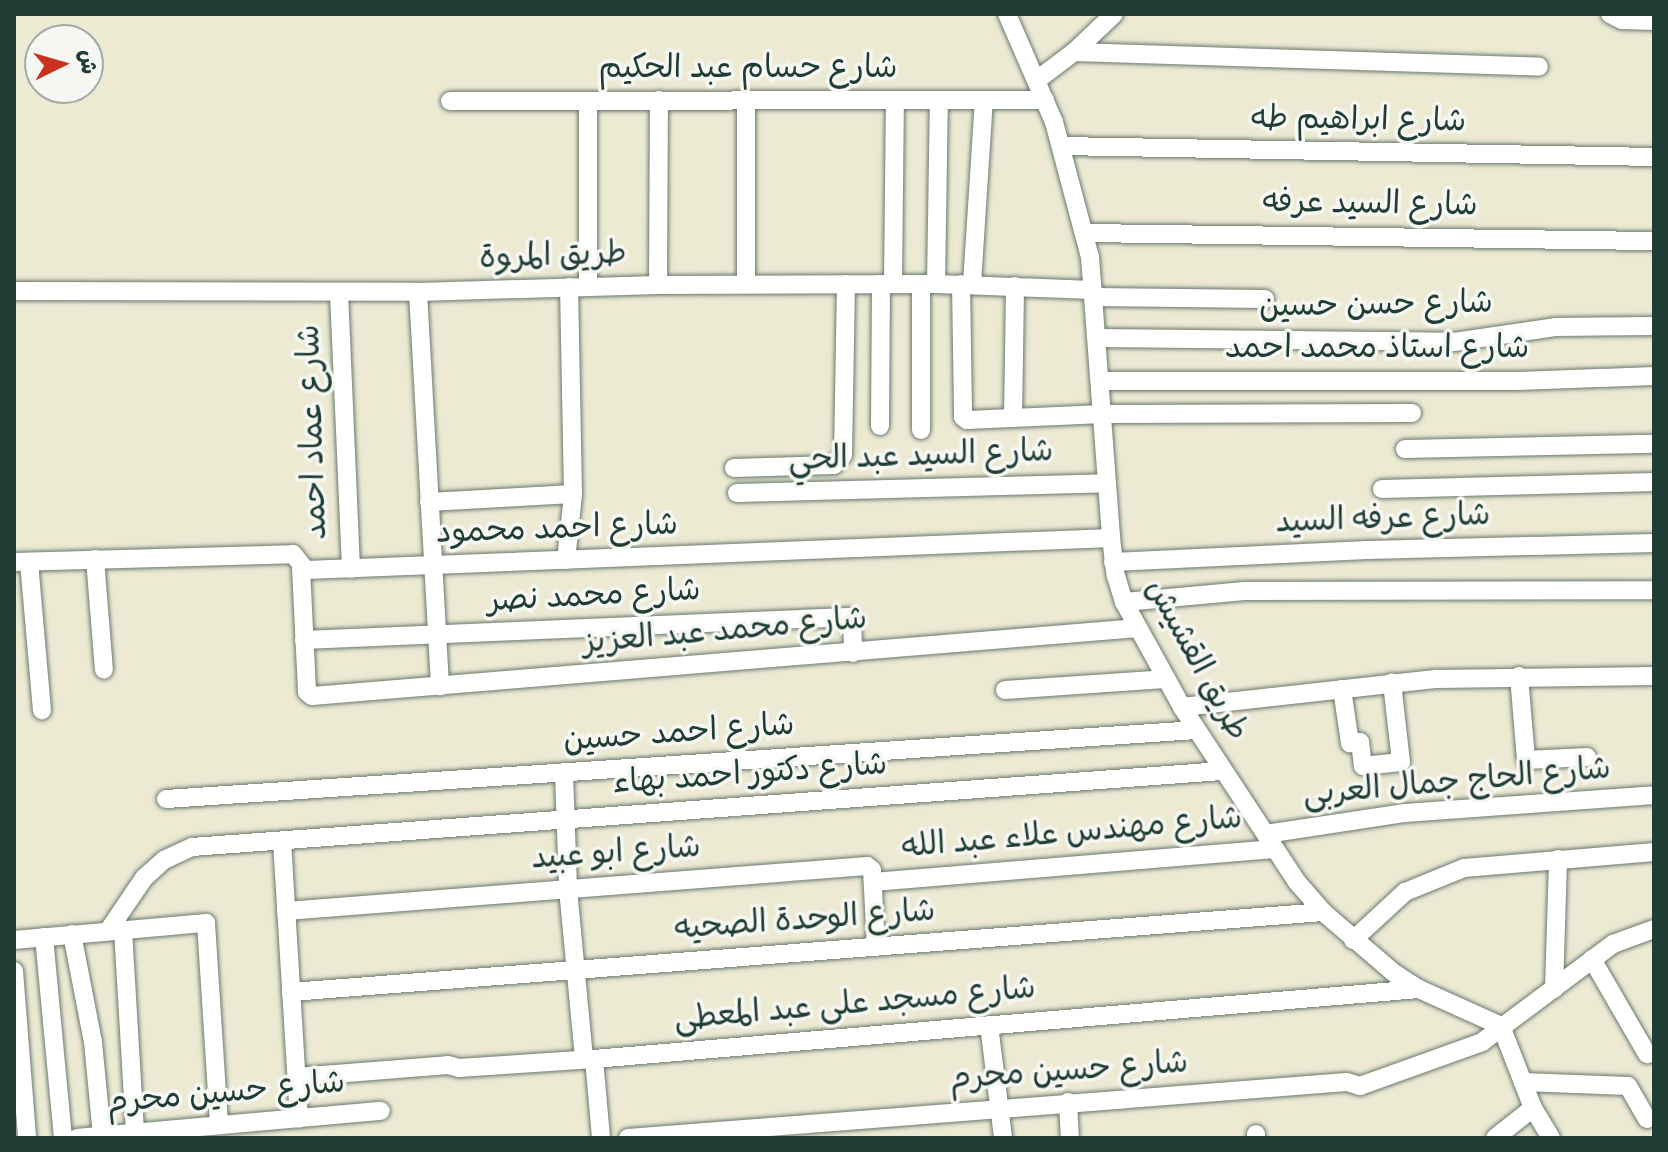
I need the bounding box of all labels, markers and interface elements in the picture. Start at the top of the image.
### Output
north arrow [24,24,104,104]
text: ش [69,49,103,76]
street label: شارع حسام عبد الحكيم [599,51,897,89]
street label: شارع ابراهيم طه [1250,101,1466,143]
street label: شارع السيد عرفه [1262,185,1478,227]
street label: طريق المروة [479,236,627,280]
street label: شارع حسن حسين [1259,286,1493,328]
street label: شارع عماد احمد [292,324,338,540]
street label: شارع استاذ محمد احمد [1225,331,1529,369]
street label: شارع السيد عبد الحي [788,434,1054,482]
street label: شارع عرفه السيد [1275,498,1491,544]
street label: شارع احمد محمود [435,508,679,554]
street label: شارع محمد نصر [486,573,702,623]
street label: طريق القشيش [1135,574,1255,748]
street label: شارع محمد عبد العزيز [581,601,869,665]
street label: شارع احمد حسين [562,708,796,762]
street label: شارع دكتور احمد بهاء [611,747,889,805]
street label: شارع الحاج جمال العربى [1302,751,1612,817]
street label: شارع مهندس علاء عبد الله [900,801,1244,869]
street label: شارع ابو عبيد [530,830,702,880]
street label: شارع الوحدة الصحيه [673,894,937,950]
street label: شارع مسجد على عبد المعطى [673,971,1037,1041]
street label: شارع حسين محرم [948,1046,1190,1100]
street label: شارع حسين محرم [105,1065,347,1125]

